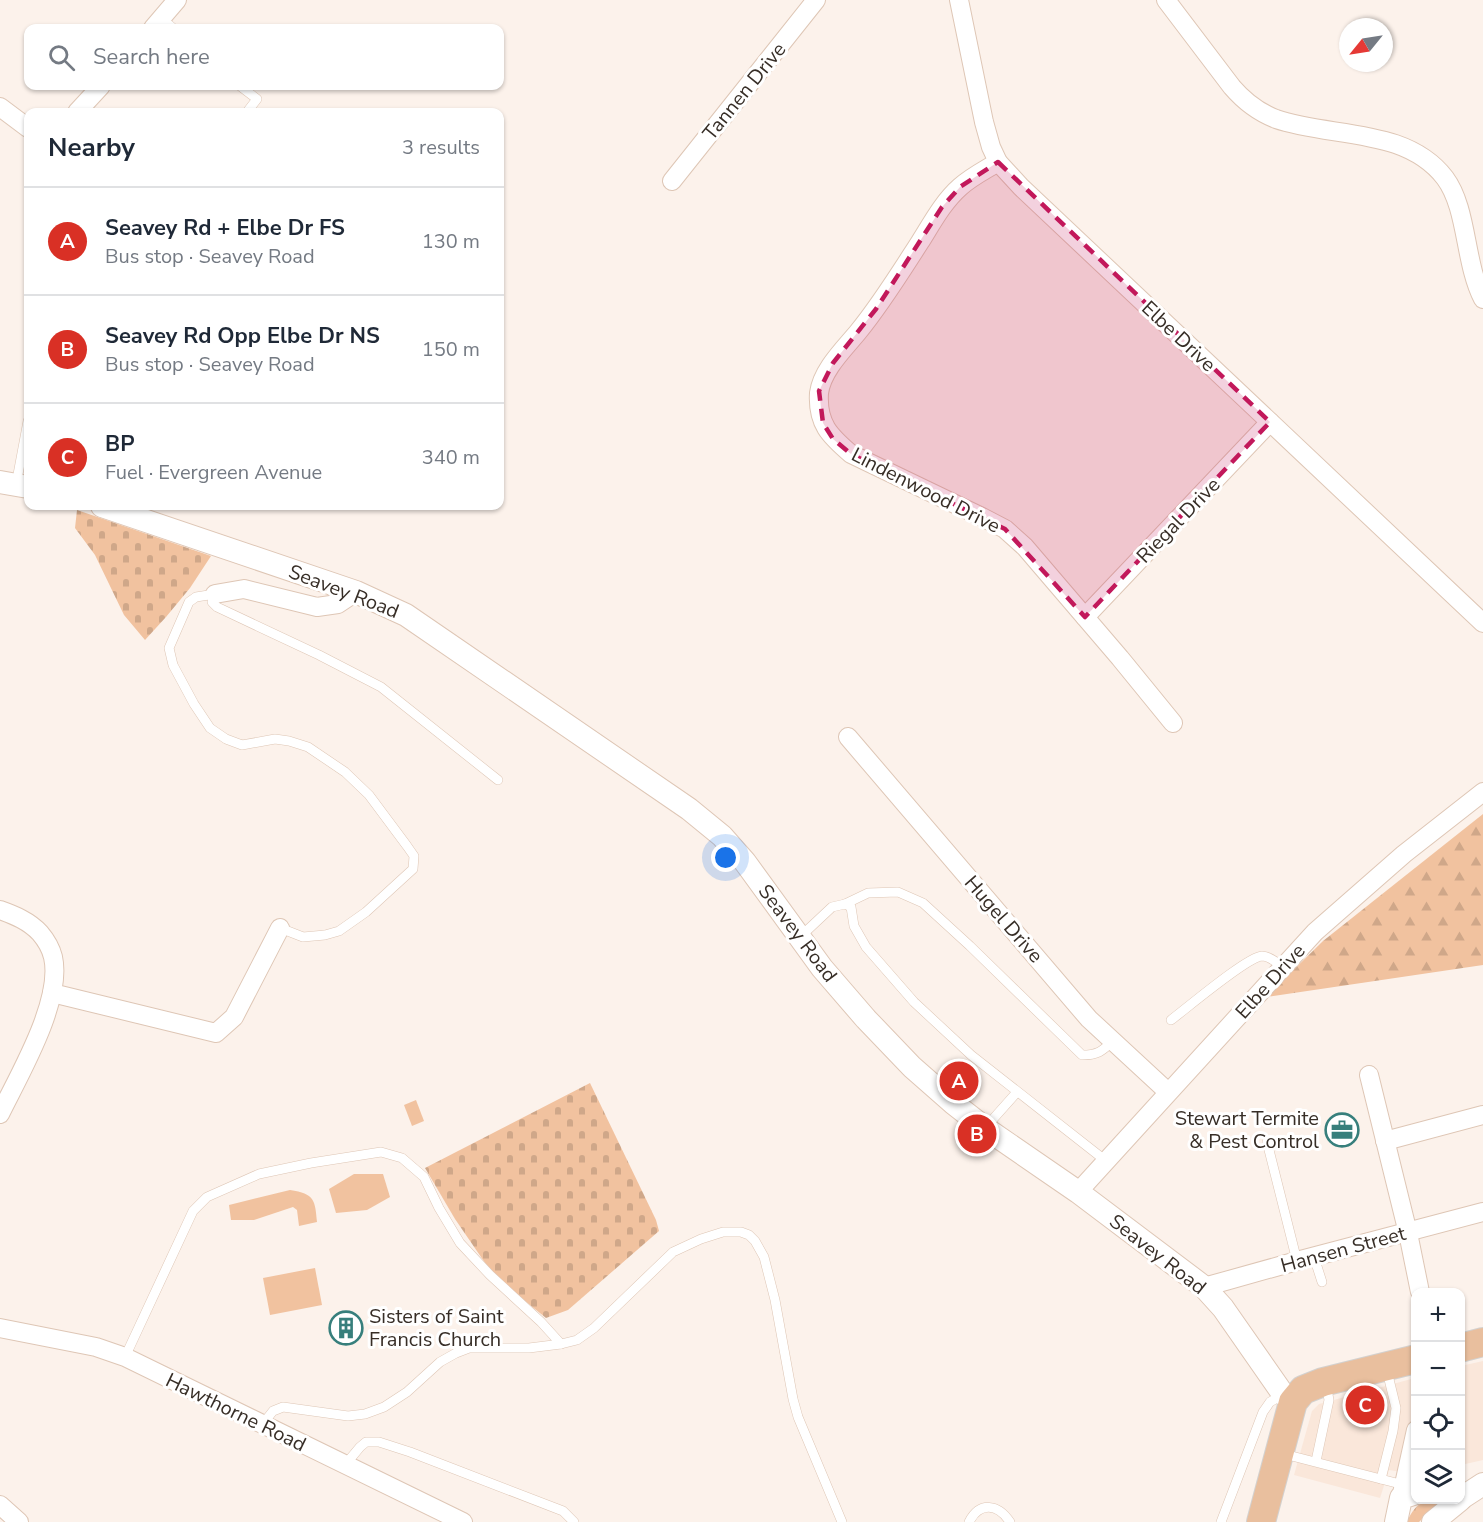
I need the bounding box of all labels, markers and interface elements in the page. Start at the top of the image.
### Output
north arrow [1339,18,1393,72]
search box [24,24,504,90]
street label: Tannen Drive [697,37,792,146]
icon: search [45,41,78,74]
text: Search here [93,42,210,72]
text: Nearby [48,130,135,165]
text: 3 results [402,134,480,161]
text: Seavey Rd + Elbe Dr FS [105,213,345,243]
text: A [60,228,75,255]
text: 130 m [422,228,480,255]
text: Bus stop · Seavey Road [105,243,315,270]
street label: Elbe Drive [1136,295,1222,378]
text: Seavey Rd Opp Elbe Dr NS [105,321,380,351]
text: B [61,336,74,363]
text: 150 m [422,336,480,363]
text: Bus stop · Seavey Road [105,351,315,378]
text: BP [105,429,134,459]
street label: Lindenwood Drive [847,441,1005,540]
text: C [61,444,74,471]
text: 340 m [422,444,480,471]
text: Fuel · Evergreen Avenue [105,459,322,486]
street label: Riegal Drive [1131,472,1226,569]
street label: Seavey Road [285,558,403,625]
your location [711,843,740,872]
street label: Hugel Drive [958,870,1049,969]
street label: Seavey Road [752,879,843,988]
street label: Elbe Drive [1229,938,1311,1025]
pin: A [940,1058,978,1104]
place label: Stewart Termite & Pest Control [1175,1105,1319,1155]
pin: B [958,1112,996,1156]
office icon: Stewart Termite & Pest Control [1324,1112,1360,1148]
street label: Seavey Road [1104,1208,1212,1301]
street label: Hansen Street [1278,1220,1410,1279]
map controls [1411,1288,1465,1504]
button: + [1411,1288,1465,1342]
place label: Sisters of Saint Francis Church [369,1303,505,1353]
building icon: Sisters of Saint Francis Church [328,1310,364,1346]
button: − [1411,1342,1465,1396]
street label: Hawthorne Road [161,1367,310,1458]
pin: C [1346,1382,1384,1428]
button: locate [1411,1396,1465,1450]
button: layers [1411,1450,1465,1504]

